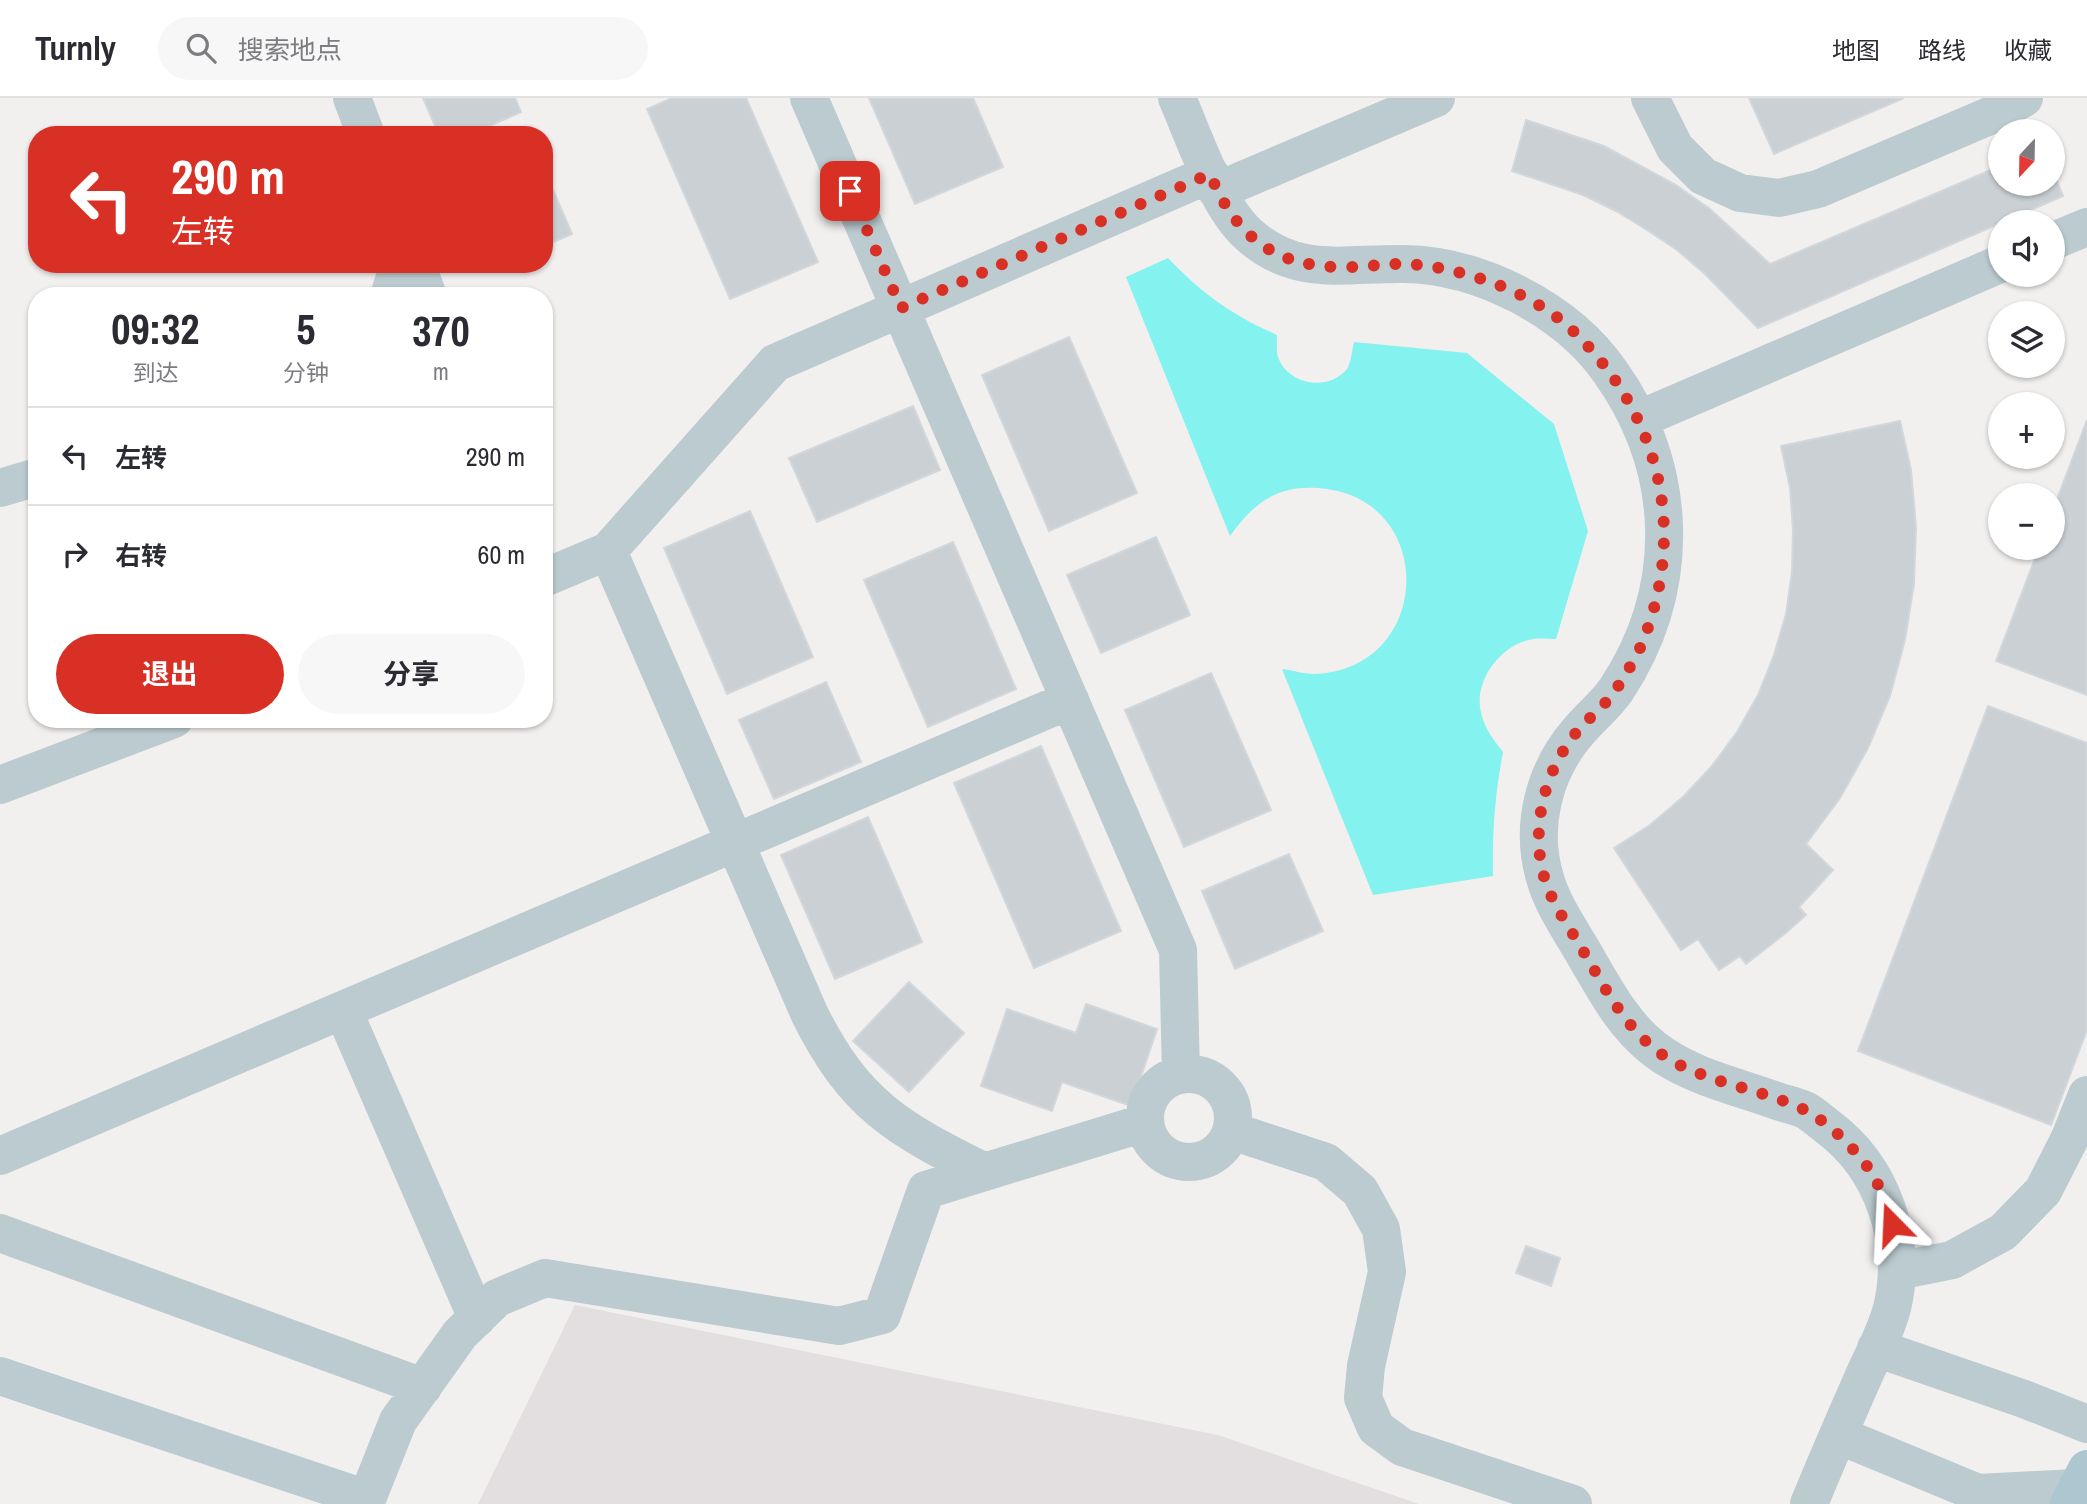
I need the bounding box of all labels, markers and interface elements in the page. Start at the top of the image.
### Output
search box [158,17,648,80]
text: Turnly [35,26,116,70]
icon: search [182,29,220,67]
text: 搜索地点 [238,32,342,67]
text: 地图 [1832,34,1880,66]
text: 路线 [1918,34,1966,66]
text: 收藏 [2004,34,2052,66]
north arrow [1988,119,2065,196]
map controls [1988,119,2065,560]
text: 290 m [171,143,285,209]
icon: left [56,154,147,245]
pin [820,161,880,221]
icon: arrive [831,172,869,210]
text: 左转 [171,210,235,253]
button: sound [1988,210,2065,287]
text: 09:32 [111,301,199,357]
text: 5 [296,301,315,357]
button: layers [1988,301,2065,378]
text: 370 [412,303,470,359]
text: m [433,356,449,387]
text: 到达 [132,357,178,388]
text: 分钟 [283,357,329,388]
button: + [1988,392,2065,469]
icon: left [56,437,94,475]
text: 290 m [466,439,525,474]
text: 左转 [115,440,167,475]
button: − [1988,483,2065,560]
icon: right [56,535,94,573]
text: 60 m [478,537,525,572]
text: 右转 [115,538,167,573]
button: 退出 [56,634,284,714]
button: 分享 [298,634,525,714]
position arrow [1855,1187,1929,1261]

